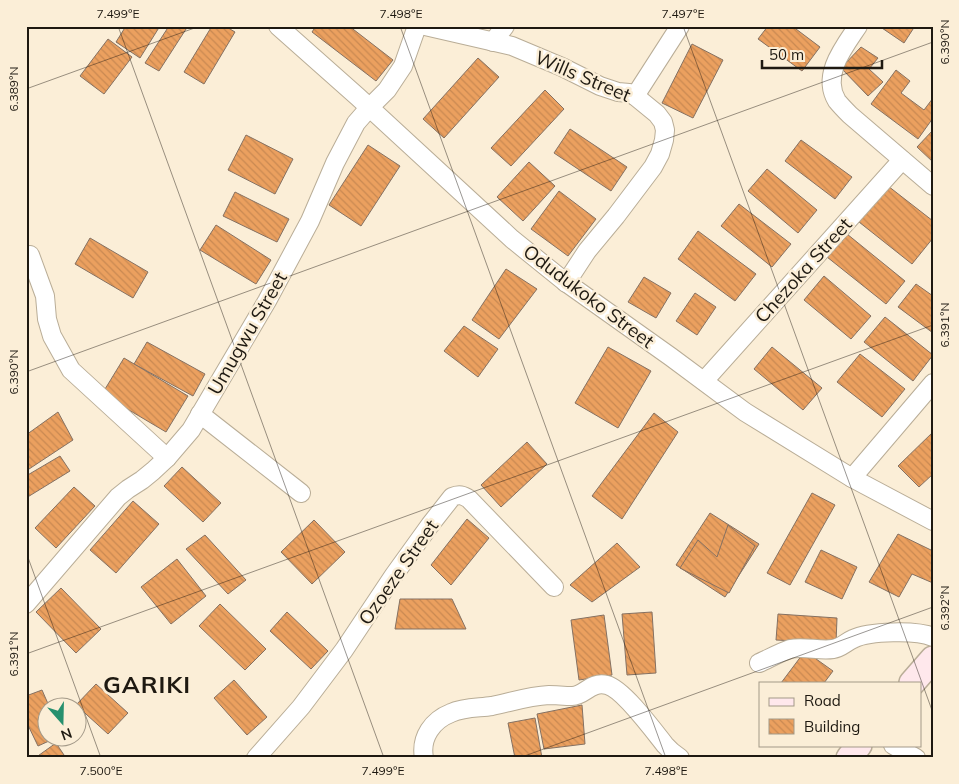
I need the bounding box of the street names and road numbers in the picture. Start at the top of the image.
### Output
street label: Wills Street [532,45,635,107]
street label: Chezoka Street [749,212,857,328]
street label: Odudukoko Street [519,239,659,353]
street label: Umugwu Street [202,267,292,399]
street label: Ozoeze Street [353,514,443,629]

